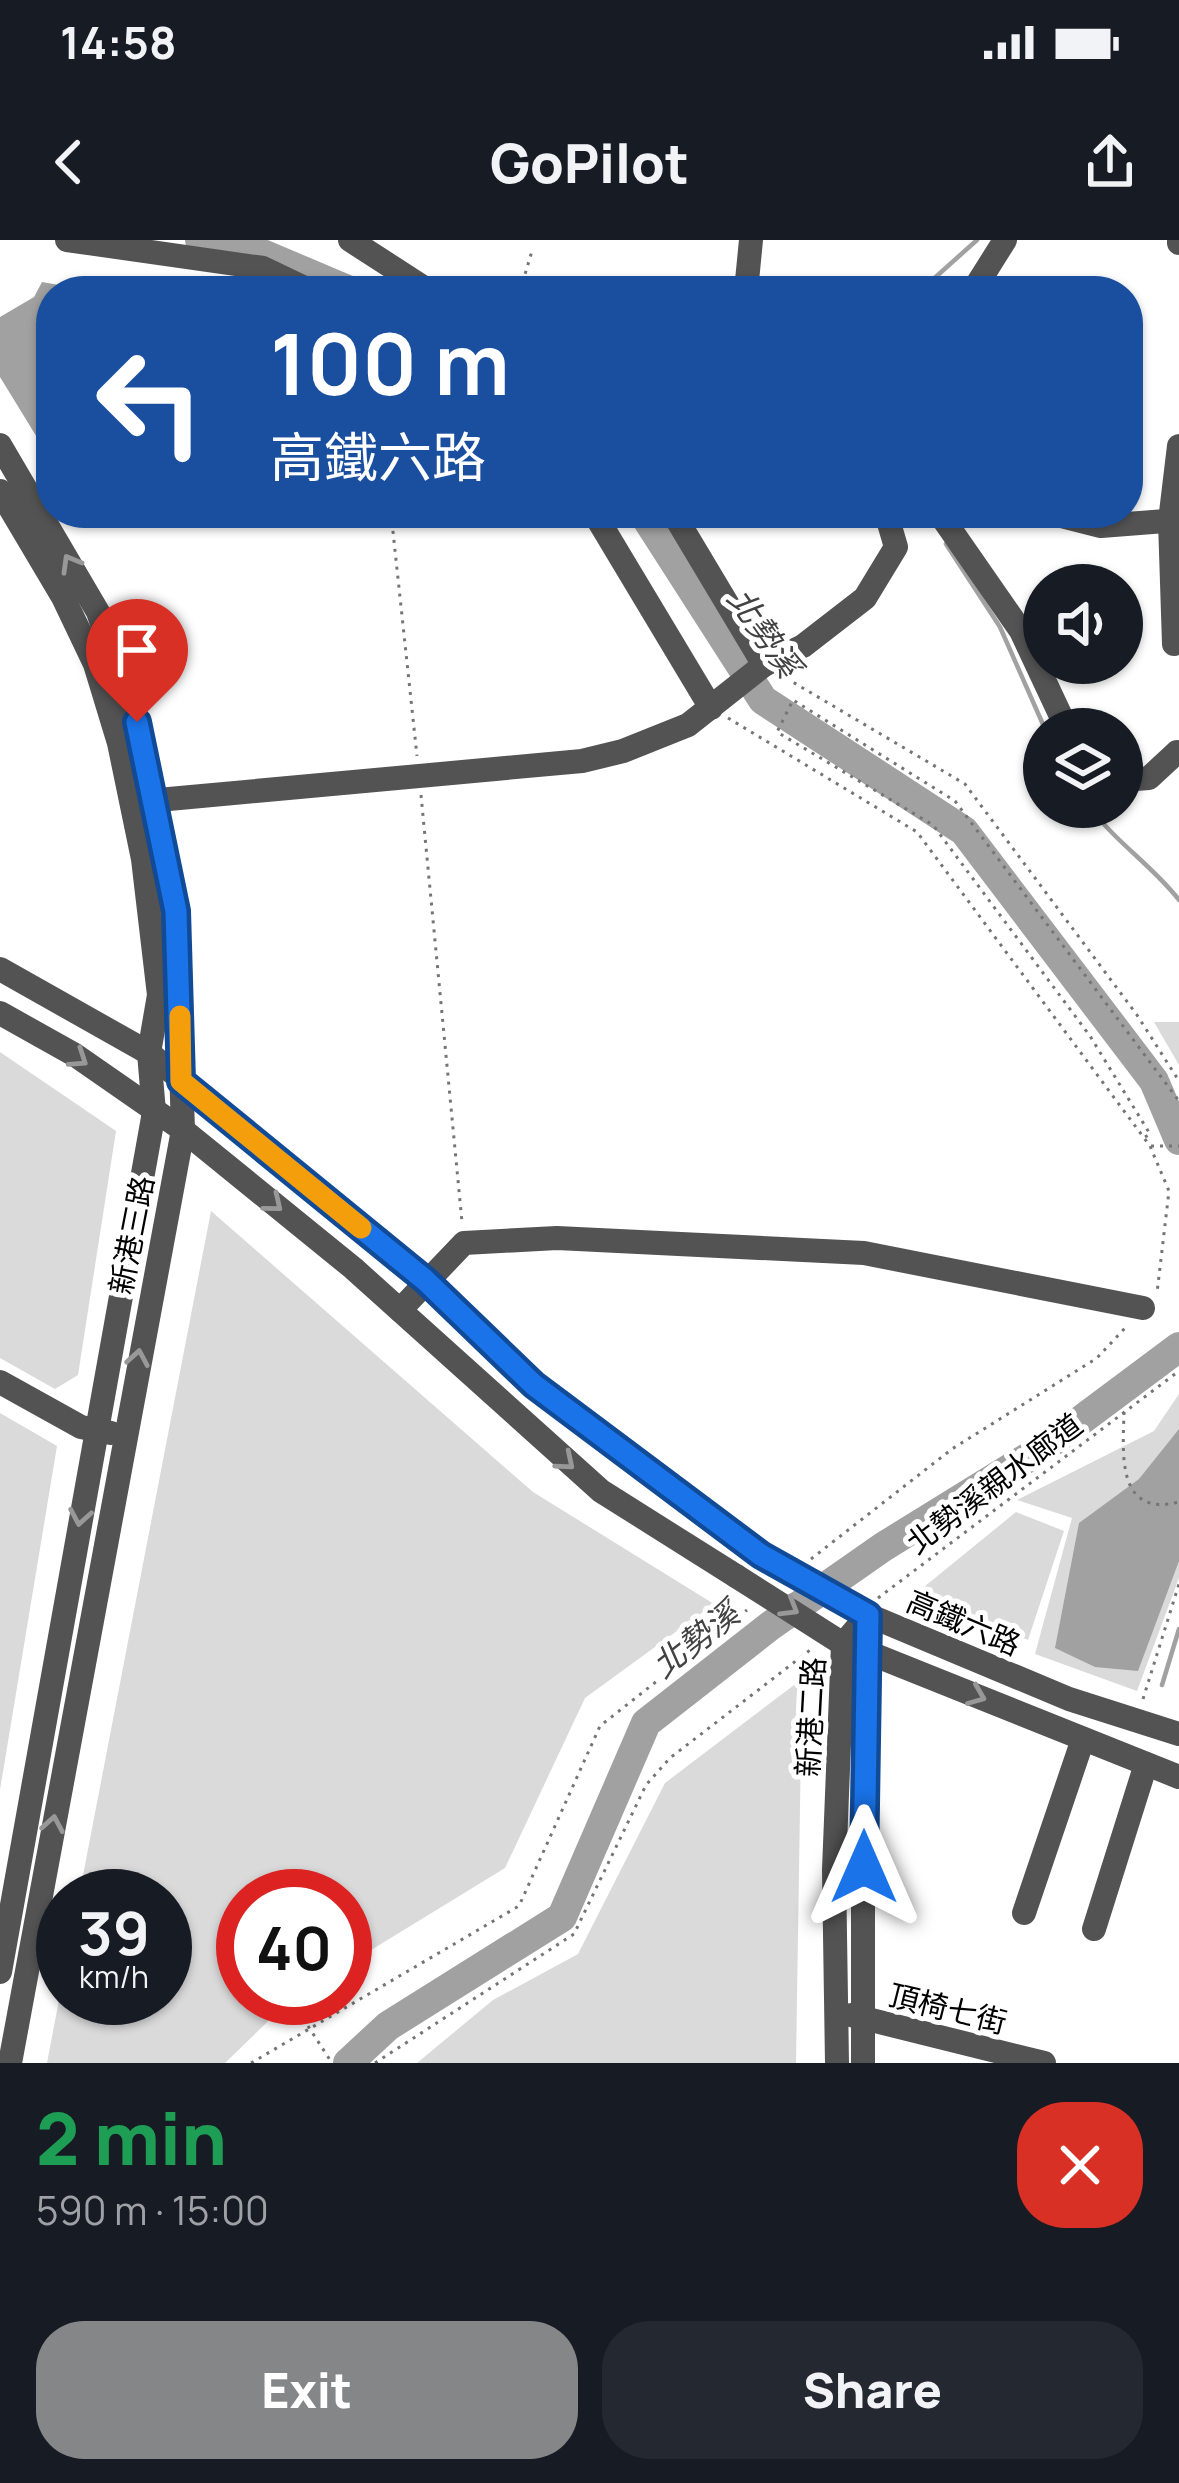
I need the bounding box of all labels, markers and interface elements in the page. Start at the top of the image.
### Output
text: 14:58 [60,11,176,73]
text: GoPilot [490,125,689,199]
icon: back [36,129,102,195]
icon: share [1077,129,1143,195]
text: 100 m [270,305,510,420]
icon: left [72,324,228,480]
text: 高鐵六路 [270,419,486,493]
one-way arrow [61,554,84,576]
map controls [1023,564,1143,828]
button: sound [1023,564,1143,684]
water label: 北勢溪 [718,579,814,689]
pin [86,599,188,722]
icon: arrive [104,617,170,683]
button: layers [1023,708,1143,828]
one-way arrow [66,1045,88,1067]
street label: 新港三路 [99,1172,163,1298]
one-way arrow [260,1190,282,1211]
one-way arrow [125,1348,150,1368]
street label: 北勢溪親水廊道 [898,1403,1090,1563]
one-way arrow [553,1447,575,1469]
one-way arrow [68,1506,93,1526]
street label: 高鐵六路 [901,1580,1027,1664]
water label: 北勢溪 [642,1588,751,1687]
one-way arrow [778,1594,799,1617]
street label: 新港二路 [786,1656,834,1778]
one-way arrow [966,1681,987,1706]
position arrow [801,1804,927,1930]
one-way arrow [39,1814,65,1834]
speed limit sign: 40 [216,1869,372,2025]
text: 39 [78,1891,150,1973]
text: km/h [79,1956,149,1997]
street label: 頂椅七街 [885,1974,1011,2042]
text: 2 min [36,2088,227,2187]
button: close [1017,2102,1143,2228]
text: 590 m · 15:00 [36,2183,269,2237]
button: Exit [36,2321,578,2459]
button: Share [602,2321,1143,2459]

